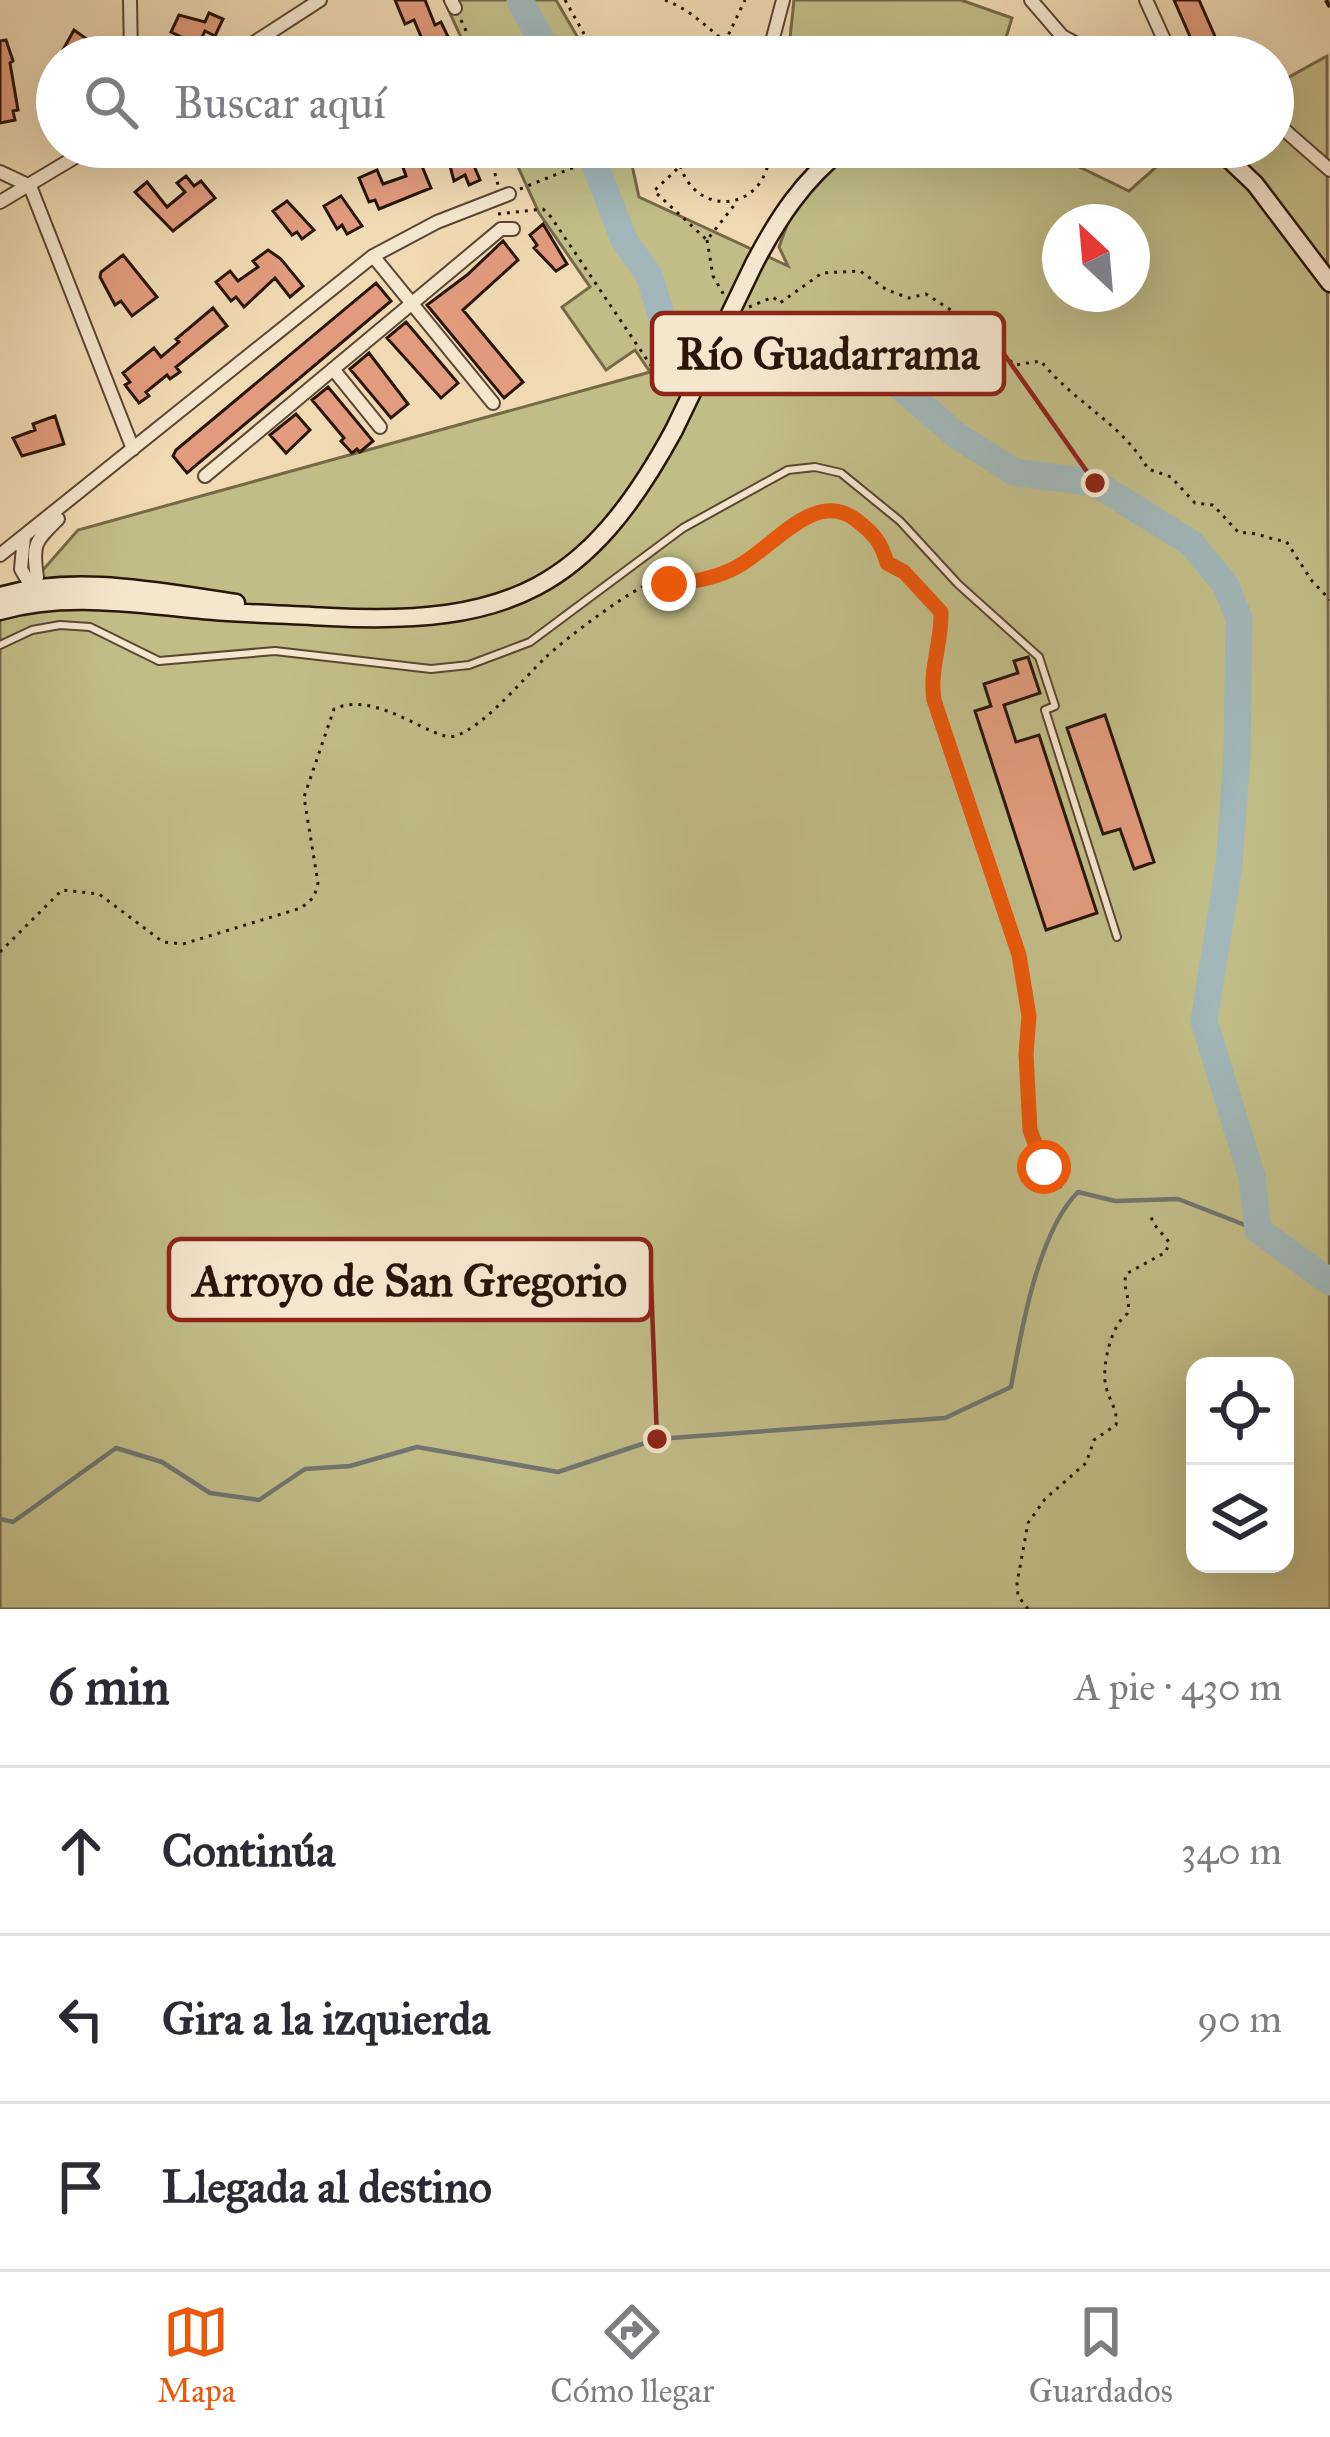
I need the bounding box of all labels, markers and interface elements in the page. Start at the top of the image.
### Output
search box [36,36,1294,168]
icon: search [78,69,144,135]
text: Buscar aquí [174,75,386,130]
north arrow [1042,204,1150,312]
callout: Río Guadarrama [652,313,1004,394]
text: Río Guadarrama [676,326,981,381]
route end [642,557,696,611]
route start [1017,1140,1071,1194]
callout: Arroyo de San Gregorio [169,1239,651,1320]
text: Arroyo de San Gregorio [190,1253,627,1308]
map controls [1186,1357,1294,1573]
button: locate [1186,1357,1294,1465]
button: layers [1186,1465,1294,1573]
text: 6 min [48,1656,170,1718]
text: A pie · 430 m [1075,1663,1282,1711]
icon: ahead [48,1818,114,1884]
text: Continúa [162,1823,335,1878]
text: 340 m [1181,1827,1282,1875]
icon: left [48,1986,114,2052]
text: Gira a la izquierda [162,1991,490,2046]
text: 90 m [1197,1995,1282,2043]
icon: arrive [48,2154,114,2220]
text: Llegada al destino [162,2159,492,2214]
tab: Mapa [157,2299,236,2411]
tab: Cómo llegar [550,2299,714,2411]
tab: Guardados [1029,2299,1173,2411]

